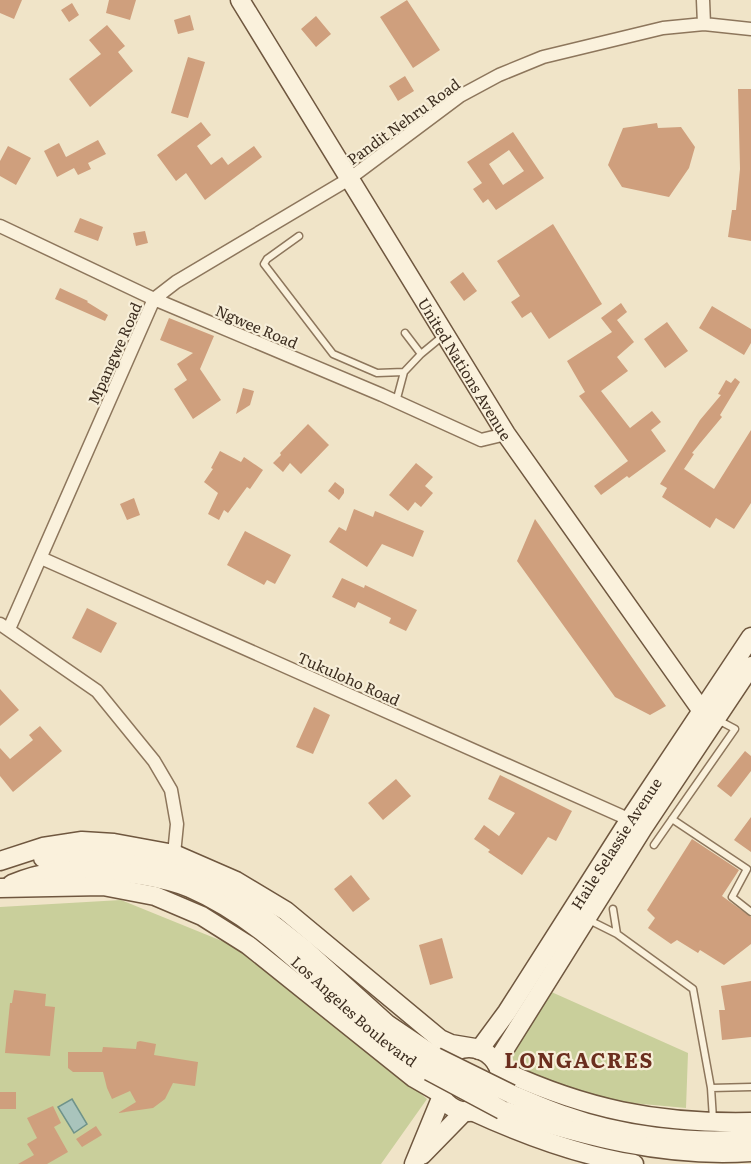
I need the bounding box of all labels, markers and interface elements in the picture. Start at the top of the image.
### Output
street label: Pandit Nehru Road [342,72,464,170]
street label: United Nations Avenue [413,292,518,445]
street label: Mpangwe Road [81,298,147,408]
street label: Ngwee Road [212,298,302,354]
street label: Tukuloho Road [294,645,404,711]
street label: Haile Selassie Avenue [564,772,667,913]
street label: Los Angeles Boulevard [287,950,422,1071]
district label: LONGACRES [504,1043,654,1074]

